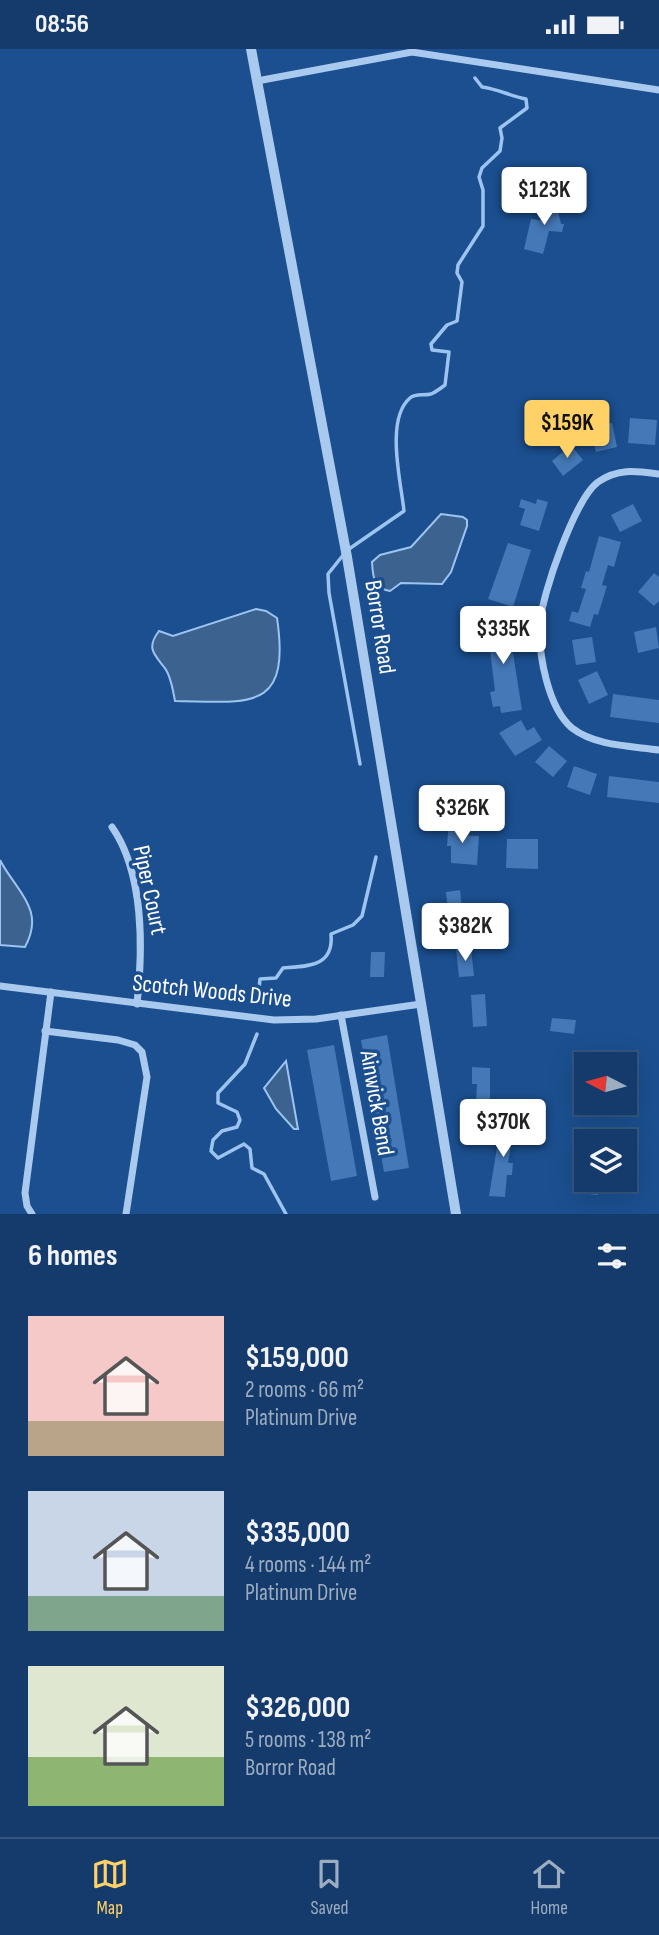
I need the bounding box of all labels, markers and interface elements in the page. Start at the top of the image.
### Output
text: 08:56 [35,9,89,40]
pin: $123K [495,167,593,227]
text: $123K [518,176,570,204]
pin: $159K [518,401,616,460]
text: $159K [540,409,594,437]
street label: Borror Road [358,578,402,676]
pin: $335K [454,607,552,666]
text: $335K [476,615,530,643]
pin: $326K [413,785,511,845]
text: $326K [435,794,489,822]
street label: Piper Court [126,843,174,937]
pin: $382K [416,904,514,963]
text: $382K [438,912,492,940]
street label: Scotch Woods Drive [131,968,293,1014]
street label: Ainwick Bend [353,1047,400,1158]
north arrow [574,1052,637,1115]
map controls [574,1052,637,1192]
pin: $370K [454,1099,552,1159]
text: $370K [476,1108,530,1136]
button: layers [574,1129,637,1192]
icon: filters [593,1237,631,1275]
text: 6 homes [28,1238,117,1274]
text: $159,000 [245,1340,349,1376]
icon: home [84,1344,168,1428]
text: 2 rooms · 66 m² [245,1376,364,1404]
text: Platinum Drive [245,1404,357,1432]
text: $335,000 [245,1515,350,1551]
icon: home [84,1519,168,1603]
text: 4 rooms · 144 m² [245,1551,371,1579]
text: Platinum Drive [245,1579,357,1607]
text: $326,000 [245,1690,350,1726]
icon: home [84,1694,168,1778]
text: 5 rooms · 138 m² [245,1726,371,1754]
text: Borror Road [245,1754,336,1782]
tab: Map [91,1855,129,1920]
tab: Saved [310,1855,349,1920]
tab: Home [530,1855,568,1920]

